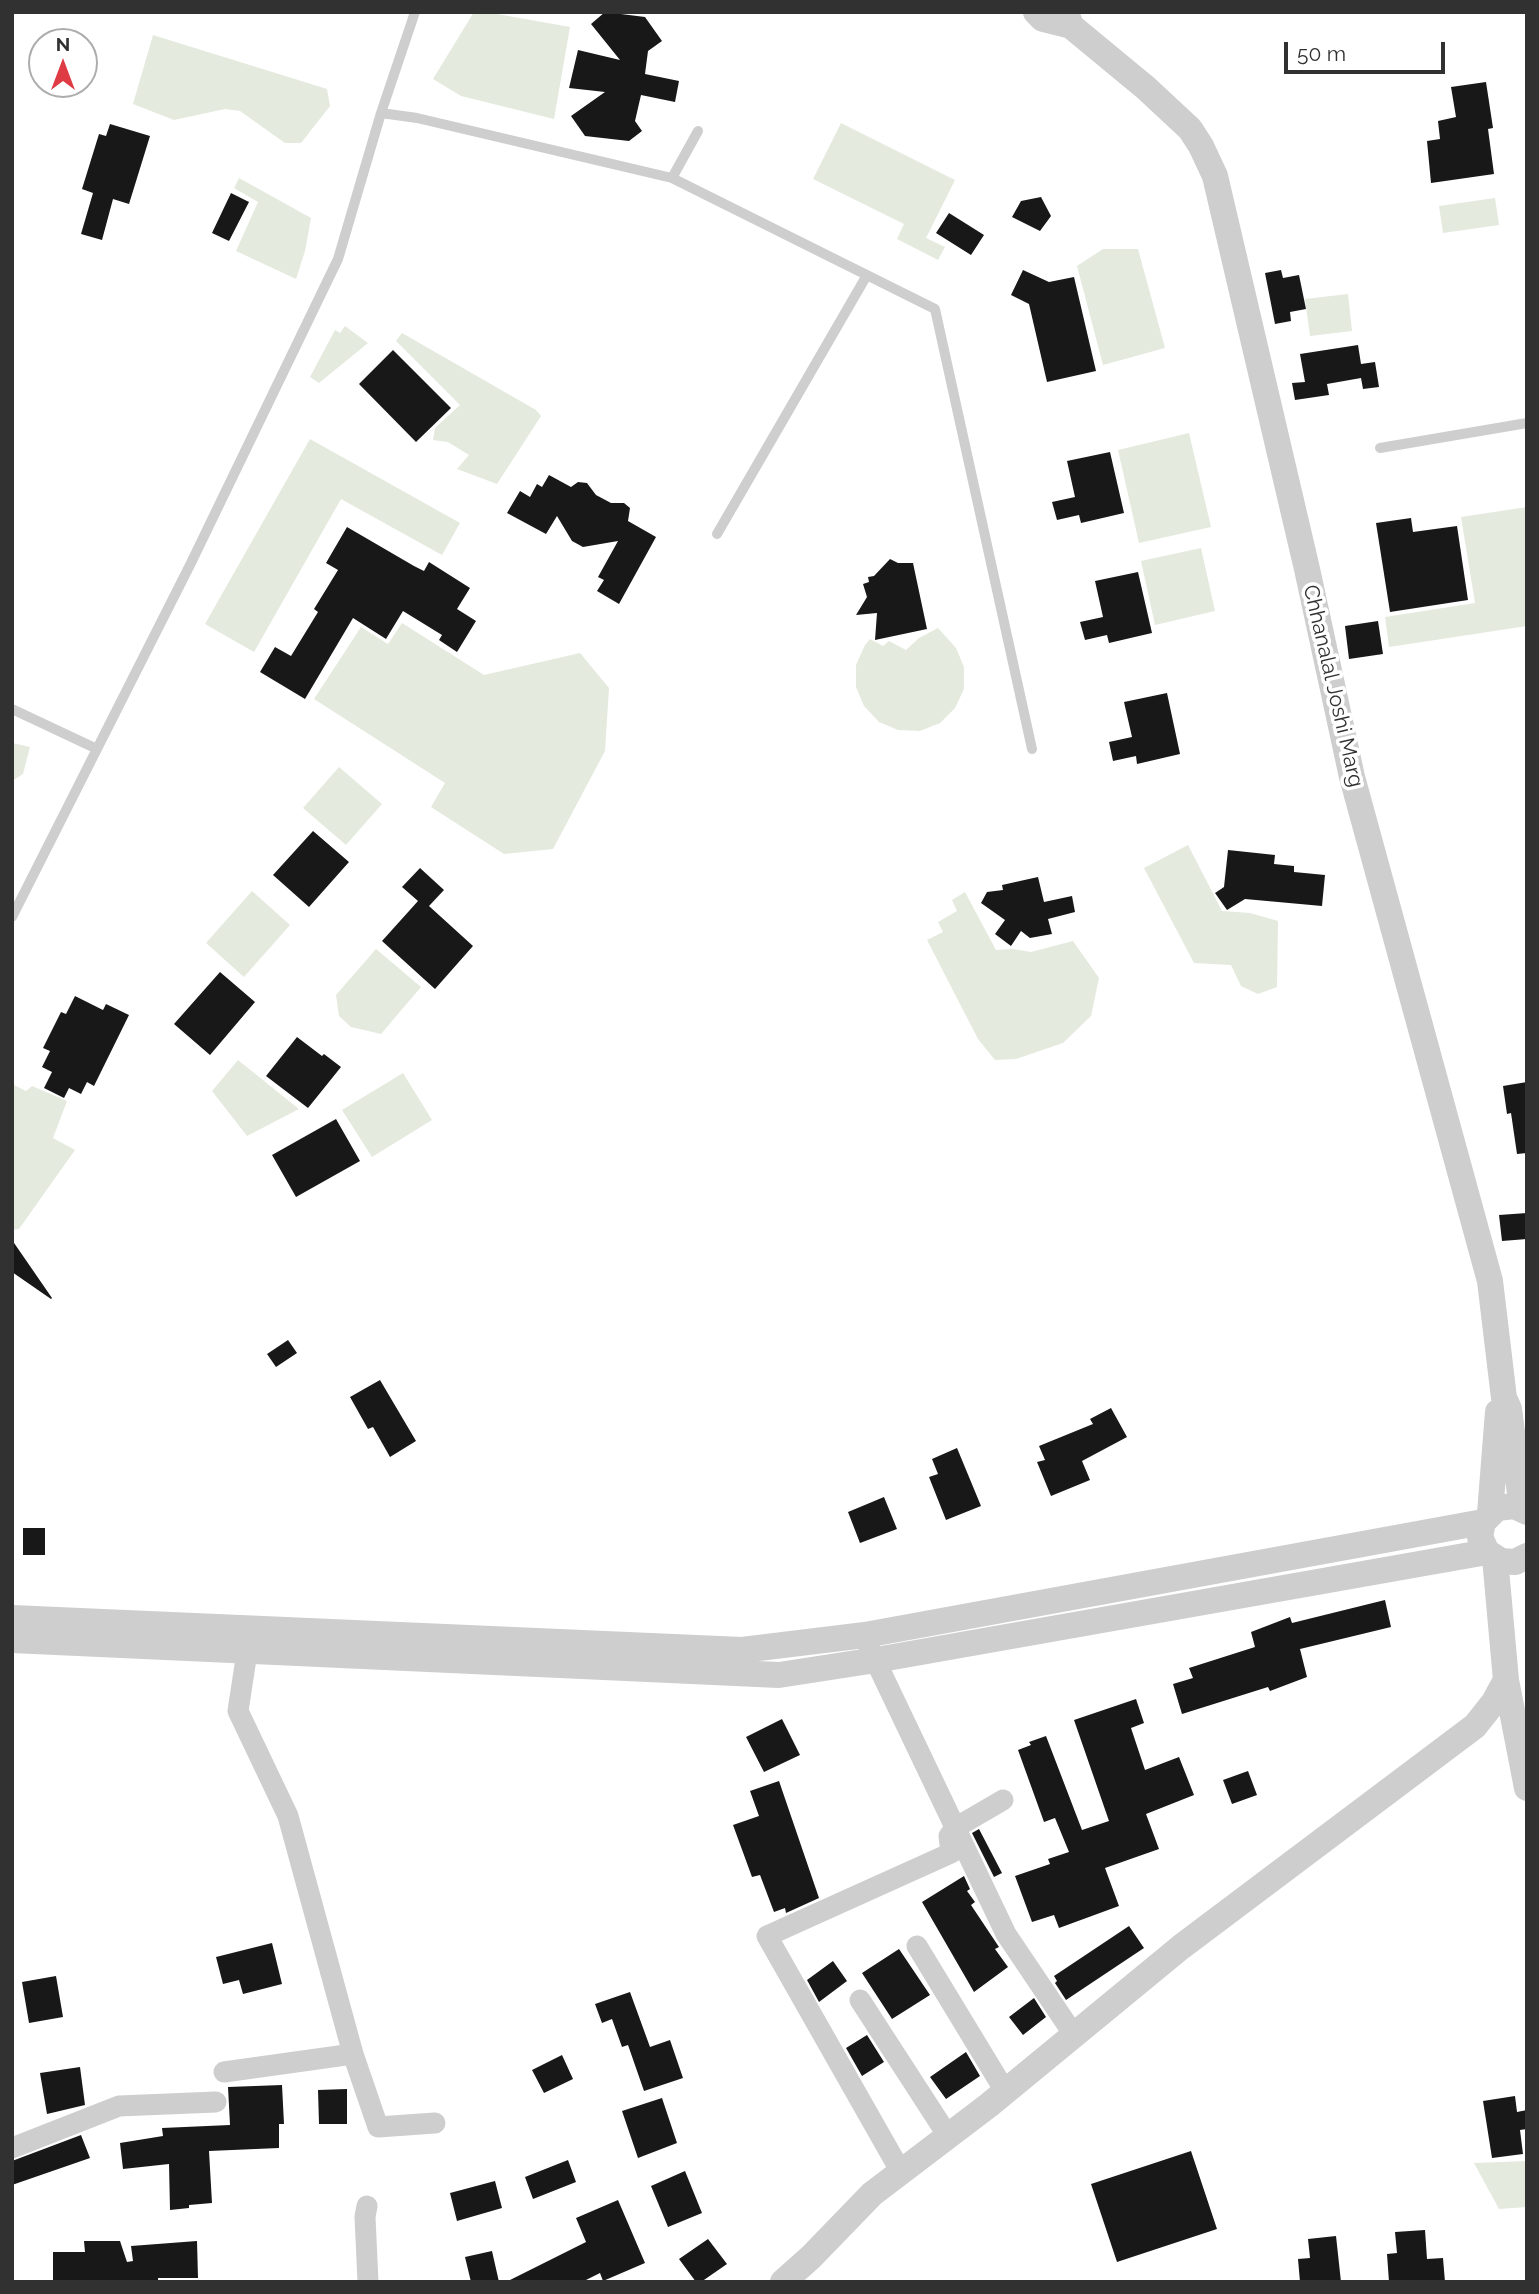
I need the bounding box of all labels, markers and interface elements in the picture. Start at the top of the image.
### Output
north arrow [28,28,98,98]
scale bar [1287,28,1448,72]
text: N [56,33,70,55]
text: 50 m [1297,41,1346,66]
street label: Chhanalal Joshi Marg [1297,582,1369,790]

